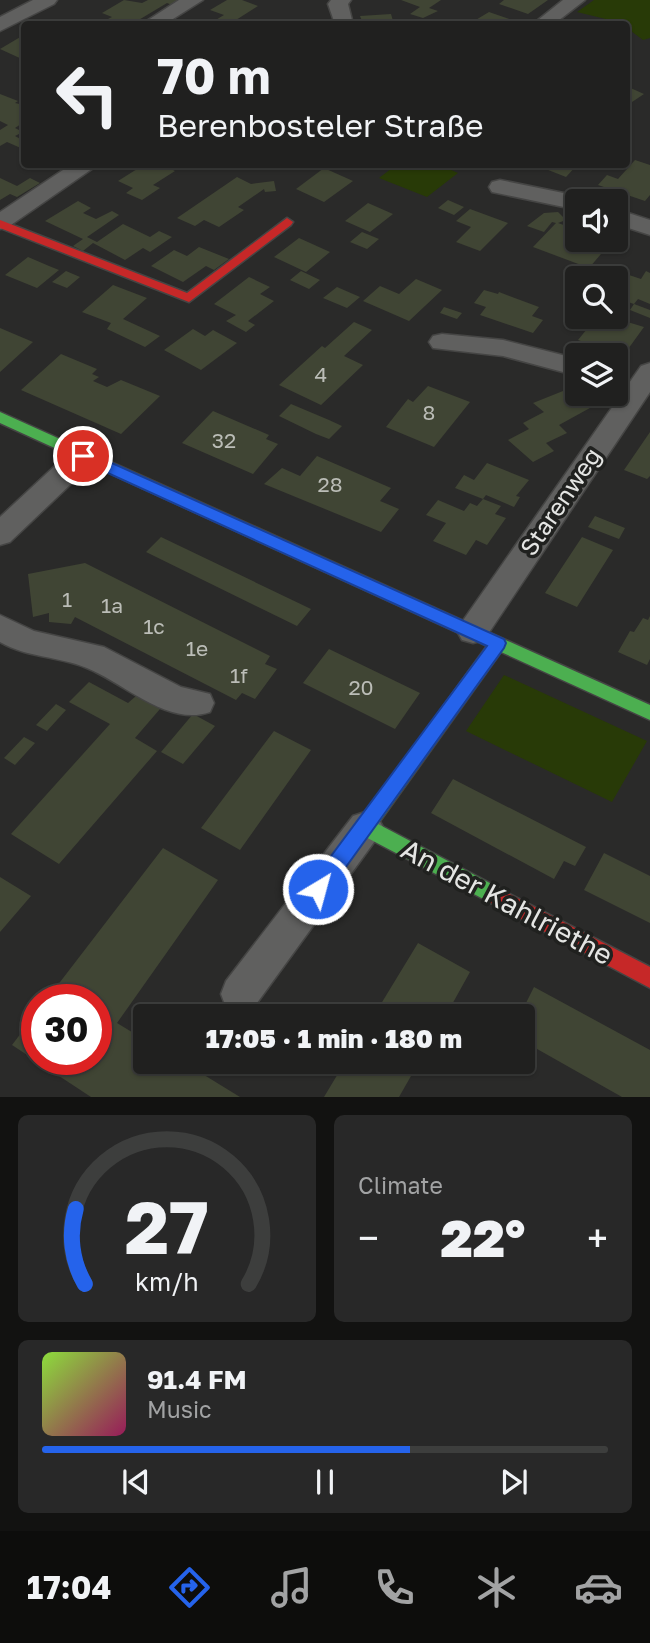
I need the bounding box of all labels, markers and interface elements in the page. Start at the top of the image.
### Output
text: 70 m [157,46,271,105]
icon: left [42,49,133,140]
text: Berenbosteler Straße [157,106,484,144]
map controls [565,189,628,406]
button: sound [565,189,628,252]
button: search [565,266,628,329]
button: layers [565,343,628,406]
house number: 4 [315,361,327,387]
house number: 8 [423,399,435,425]
pin [53,426,113,486]
house number: 32 [212,427,236,453]
icon: arrive [64,437,102,475]
street label: Starenweg [513,442,606,560]
house number: 28 [318,471,343,497]
house number: 1 [62,586,72,612]
house number: 1a [101,592,123,618]
house number: 1c [143,613,165,639]
house number: 1e [186,635,208,661]
house number: 1f [230,662,248,688]
house number: 20 [348,674,374,700]
street label: An der Kahlriethe [396,832,619,971]
position arrow [281,852,355,926]
speed limit sign: 30 [21,984,112,1075]
text: 17:05 · 1 min · 180 m [206,1023,462,1054]
text: Climate [358,1171,443,1199]
text: 27 [125,1184,209,1271]
text: 22° [441,1206,525,1268]
text: − [358,1215,379,1260]
text: + [587,1215,608,1260]
text: km/h [135,1266,199,1297]
text: 91.4 FM [147,1364,247,1395]
text: Music [147,1395,212,1423]
icon: previous [117,1463,155,1501]
icon: pause [306,1463,344,1501]
icon: next [495,1463,533,1501]
icon: directions [165,1563,214,1612]
icon: music [267,1563,316,1612]
icon: phone [370,1563,419,1612]
icon: climate [472,1563,521,1612]
icon: car [574,1563,623,1612]
text: 17:04 [27,1568,112,1606]

